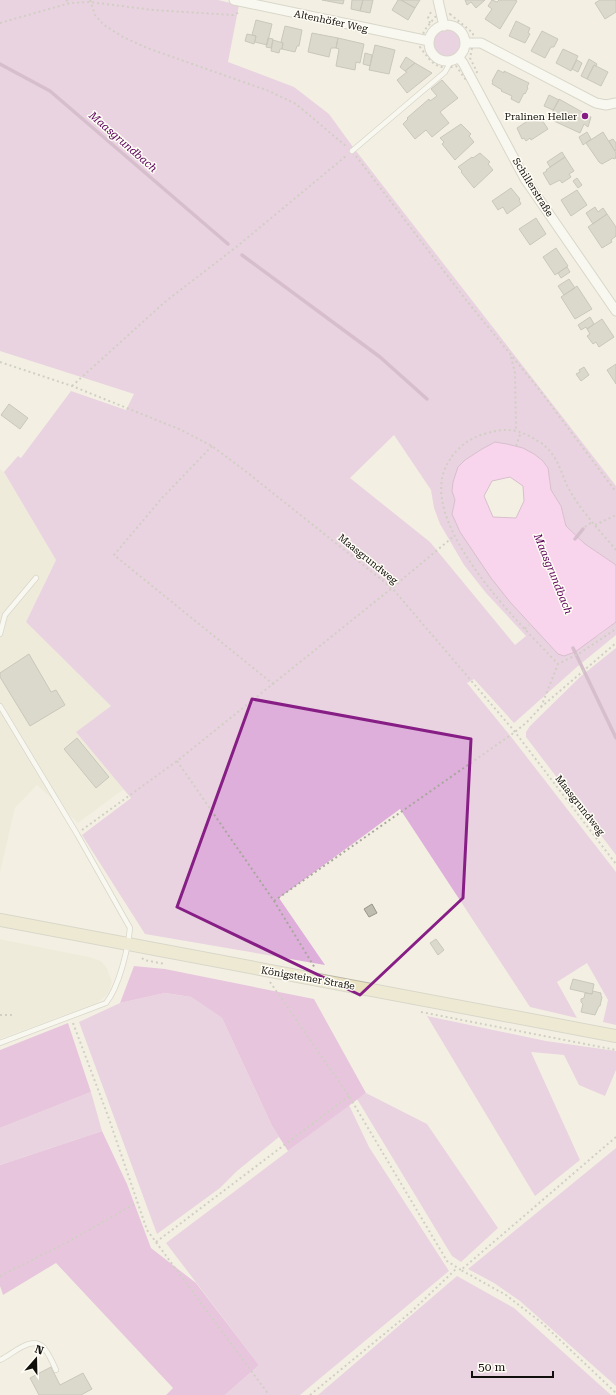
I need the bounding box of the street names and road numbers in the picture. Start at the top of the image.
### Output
street label: Altenhöfer Weg [293,8,369,34]
street label: Schillerstraße [511,156,556,219]
street label: Maasgrundweg [336,532,400,586]
street label: Maasgrundweg [553,773,607,837]
street label: Königsteiner Straße [260,964,356,992]

